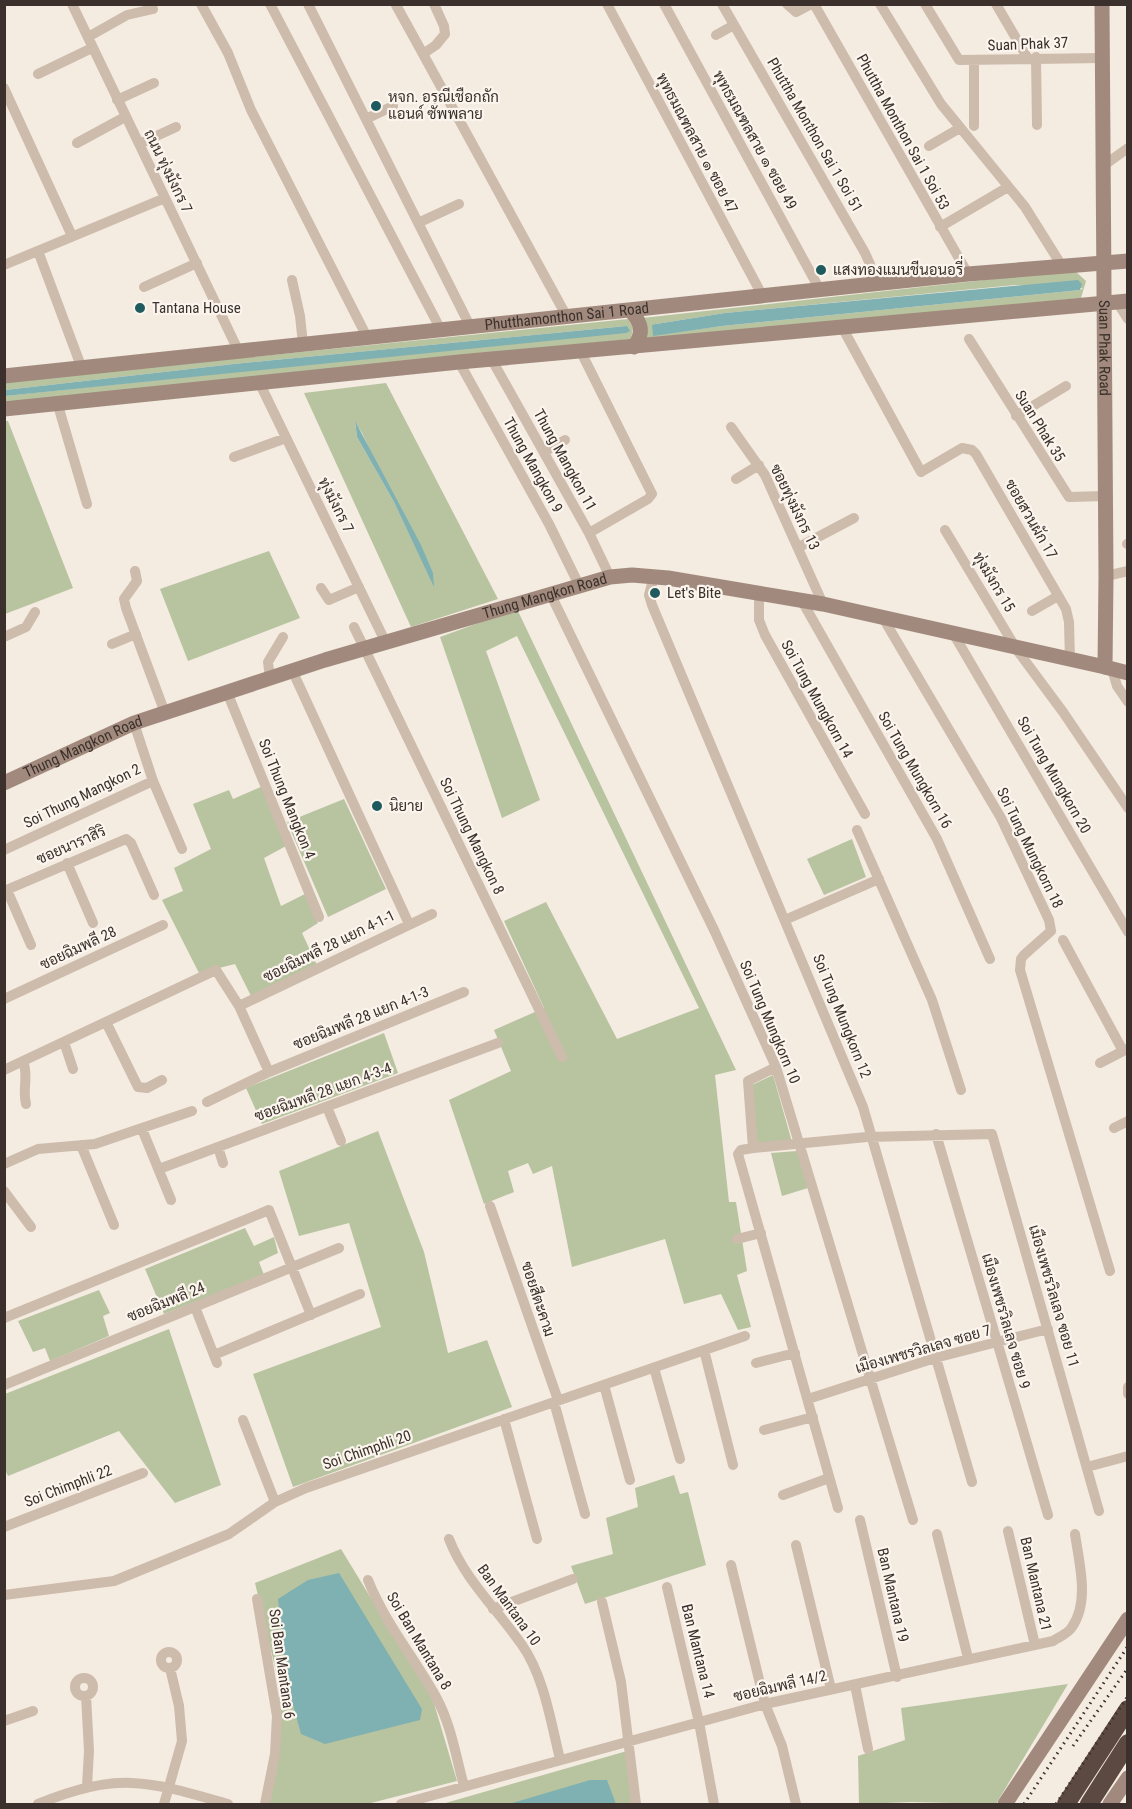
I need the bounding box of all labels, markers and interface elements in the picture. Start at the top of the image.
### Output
street label: Suan Phak 37 [987,34,1069,54]
street label: Phuttha Monthon Sai 1 Soi 53 [853,51,953,213]
street label: Phuttha Monthon Sai 1 Soi 51 [763,55,867,215]
street label: พุทธมณฑลสาย ๑ ซอย 49 [708,67,801,214]
street label: พุทธมณฑลสาย ๑ ซอย 47 [651,70,742,217]
place label: หจก. อรุณีเชือกถัก แอนด์ ซัพพลาย [388,87,499,123]
marker: หจก. อรุณีเชือกถัก แอนด์ ซัพพลาย [369,99,383,113]
street label: ถนน ทุ่งมังกร 7 [138,126,197,217]
place label: แสงทองแมนชีนอนอรี่ [833,255,963,279]
marker: แสงทองแมนชีนอนอรี่ [814,263,828,277]
place label: Tantana House [152,299,241,317]
street label: Phutthamonthon Sai 1 Road [484,299,650,334]
street label: Suan Phak Road [1095,300,1114,396]
marker: Tantana House [133,301,147,315]
street label: Suan Phak 35 [1011,387,1069,465]
street label: Thung Mangkon 11 [530,406,600,514]
street label: Thung Mangkon 9 [499,414,567,516]
street label: ซอยทุ่งมังกร 13 [765,461,824,554]
street label: ทุ่งมังกร 7 [313,474,358,536]
street label: ซอยสวนผัก 17 [1001,476,1061,562]
street label: ทุ่งมังกร 15 [967,548,1020,616]
street label: Thung Mangkon Road [480,569,609,623]
place label: Let's Bite [667,584,721,602]
marker: Let's Bite [648,586,662,600]
street label: Soi Tung Mungkorn 14 [777,637,857,761]
street label: Soi Tung Mungkorn 16 [874,708,956,832]
street label: Thung Mangkon Road [21,712,145,782]
street label: Soi Tung Mungkorn 20 [1013,713,1095,837]
street label: Soi Thung Mangkon 4 [255,736,319,862]
street label: Soi Thung Mangkon 2 [21,760,143,832]
street label: Soi Thung Mangkon 8 [436,775,508,897]
street label: Soi Tung Mungkorn 18 [993,785,1067,911]
place label: นิยาย [389,797,423,815]
marker: นิยาย [370,799,384,813]
street label: ซอยนาราสิริ [34,822,108,868]
street label: ซอยฉิมพลี 28 แยก 4-1-1 [260,905,398,986]
street label: ซอยฉิมพลี 28 [37,922,119,974]
street label: Soi Tung Mungkorn 12 [809,951,875,1081]
street label: Soi Tung Mungkorn 10 [736,958,804,1086]
street label: ซอยฉิมพลี 28 แยก 4-1-3 [290,982,431,1053]
street label: ซอยฉิมพลี 28 แยก 4-3-4 [252,1058,394,1125]
street label: เมืองเพชรวิลเลจ ซอย 11 [1025,1222,1084,1369]
street label: เมืองเพชรวิลเลจ ซอย 9 [978,1251,1035,1391]
street label: ซอยสีตะคาม [517,1259,560,1339]
street label: ซอยฉิมพลี 24 [124,1277,207,1326]
street label: เมืองเพชรวิลเลจ ซอย 7 [853,1320,993,1377]
street label: Soi Chimphli 20 [320,1426,414,1474]
street label: Soi Chimphli 22 [22,1461,114,1511]
street label: Ban Mantana 21 [1016,1535,1056,1633]
street label: Ban Mantana 19 [873,1546,913,1644]
street label: Ban Mantana 10 [473,1561,545,1649]
street label: Soi Ban Mantana 8 [383,1589,455,1693]
street label: Ban Mantana 14 [678,1602,718,1700]
street label: Soi Ban Mantana 6 [265,1608,299,1720]
street label: ซอยฉิมพลี 14/2 [731,1666,828,1705]

